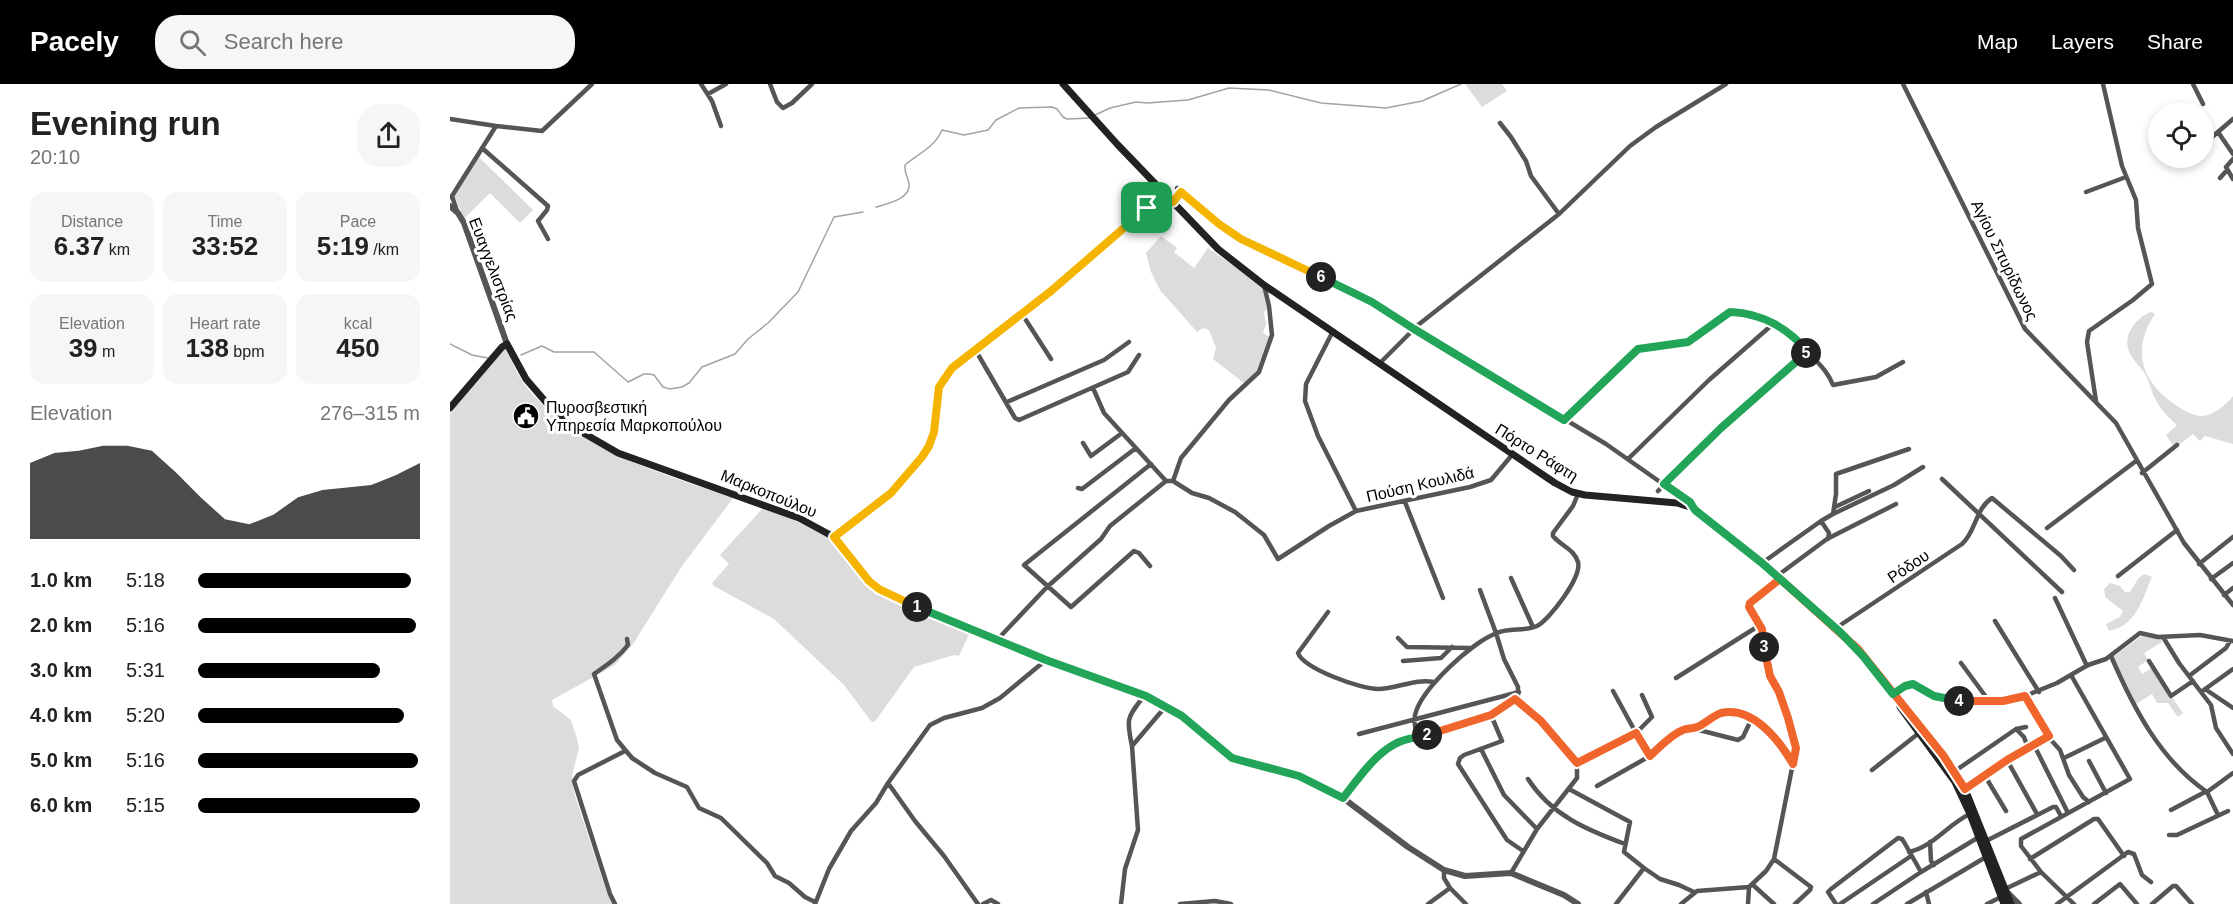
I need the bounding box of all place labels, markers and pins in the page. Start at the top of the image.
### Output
pin [1121,182,1172,233]
pin: 6 [1306,262,1336,292]
pin: 5 [1791,338,1821,368]
place label: Πυροσβεστική Υπηρεσία Μαρκοπούλου [546,399,722,434]
public building icon: Πυροσβεστική Υπηρεσία Μαρκοπούλου [511,401,541,431]
pin: 1 [902,592,932,622]
pin: 3 [1749,632,1779,662]
pin: 4 [1944,686,1974,716]
pin: 2 [1412,720,1442,750]

